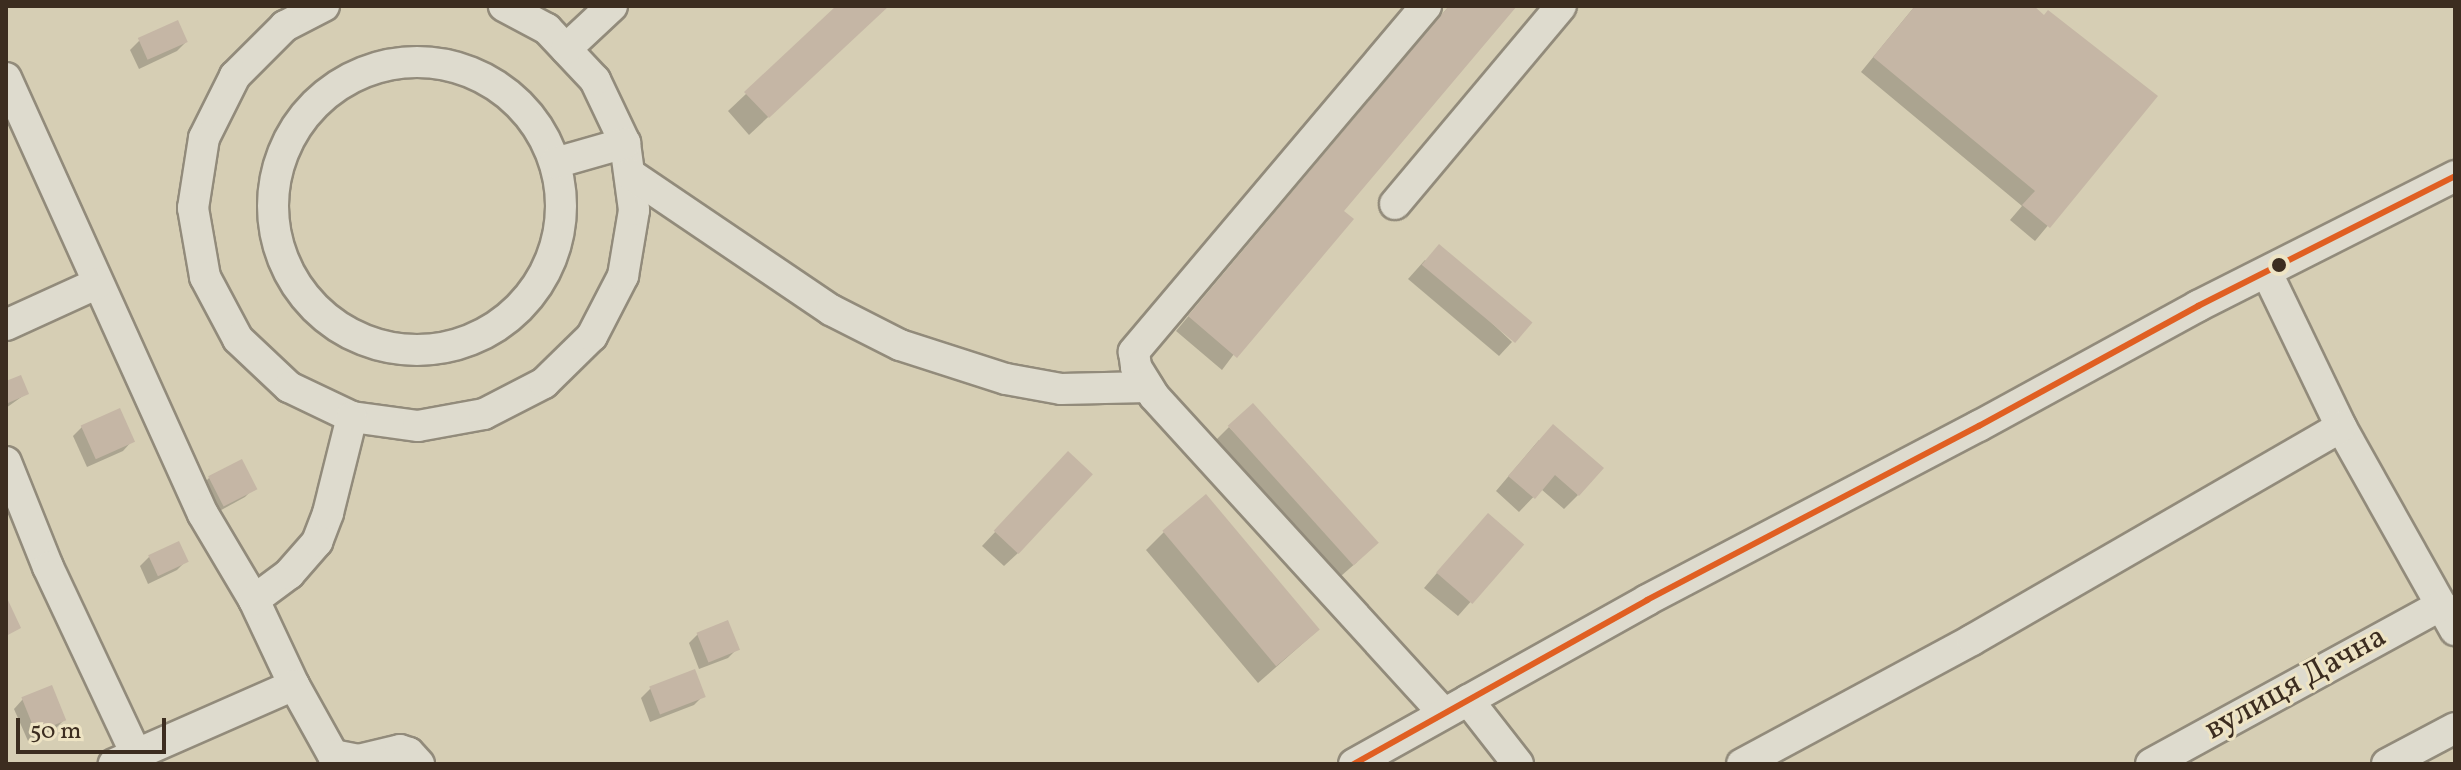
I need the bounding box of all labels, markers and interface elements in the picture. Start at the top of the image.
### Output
unlabelled marker [2271,257,2287,273]
street label: вулиця Дачна [2199,618,2393,750]
scale bar [20,702,170,752]
text: 50 m [30,715,82,749]

